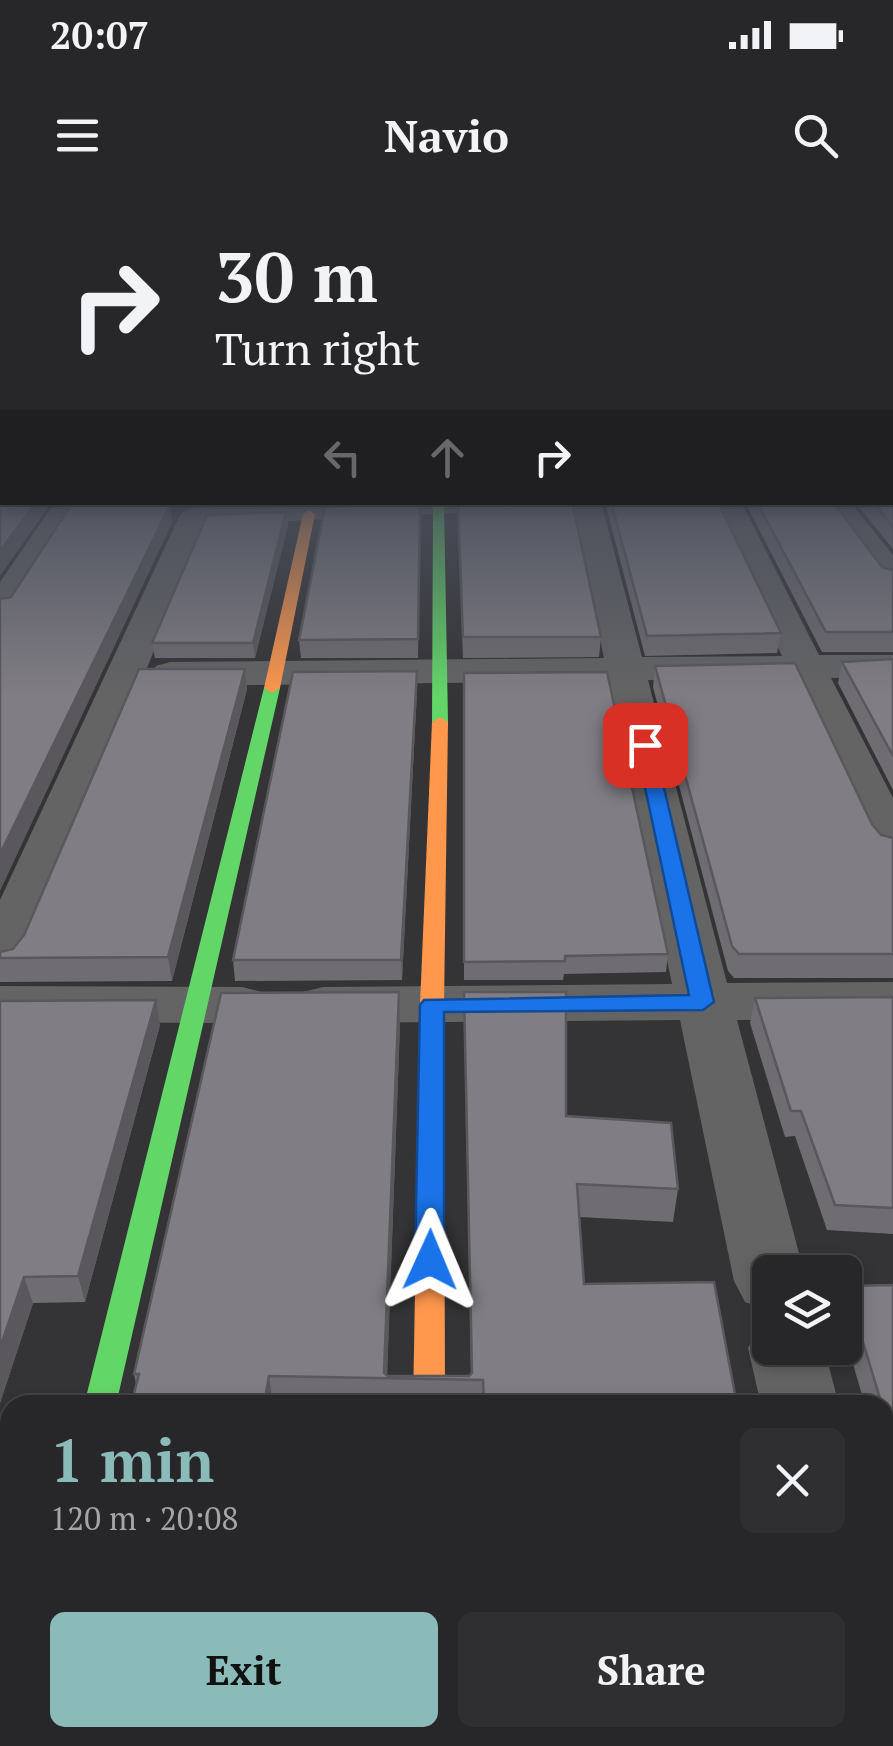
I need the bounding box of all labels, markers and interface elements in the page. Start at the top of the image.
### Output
text: 20:07 [50,10,149,60]
text: Navio [384,105,509,165]
icon: menu [50,108,105,163]
icon: search [788,108,843,163]
text: 30 m [215,229,378,322]
icon: right [50,240,180,370]
text: Turn right [215,318,420,378]
icon: left [315,430,370,485]
icon: ahead [420,430,475,485]
icon: right [525,430,580,485]
pin [603,703,688,788]
icon: arrive [618,718,673,773]
position arrow [378,1208,482,1312]
map controls [752,1255,862,1365]
button: layers [752,1255,862,1365]
text: 1 min [50,1420,214,1499]
button: close [740,1428,845,1533]
text: 120 m · 20:08 [50,1497,238,1539]
button: Exit [50,1612,438,1727]
button: Share [458,1612,845,1727]

